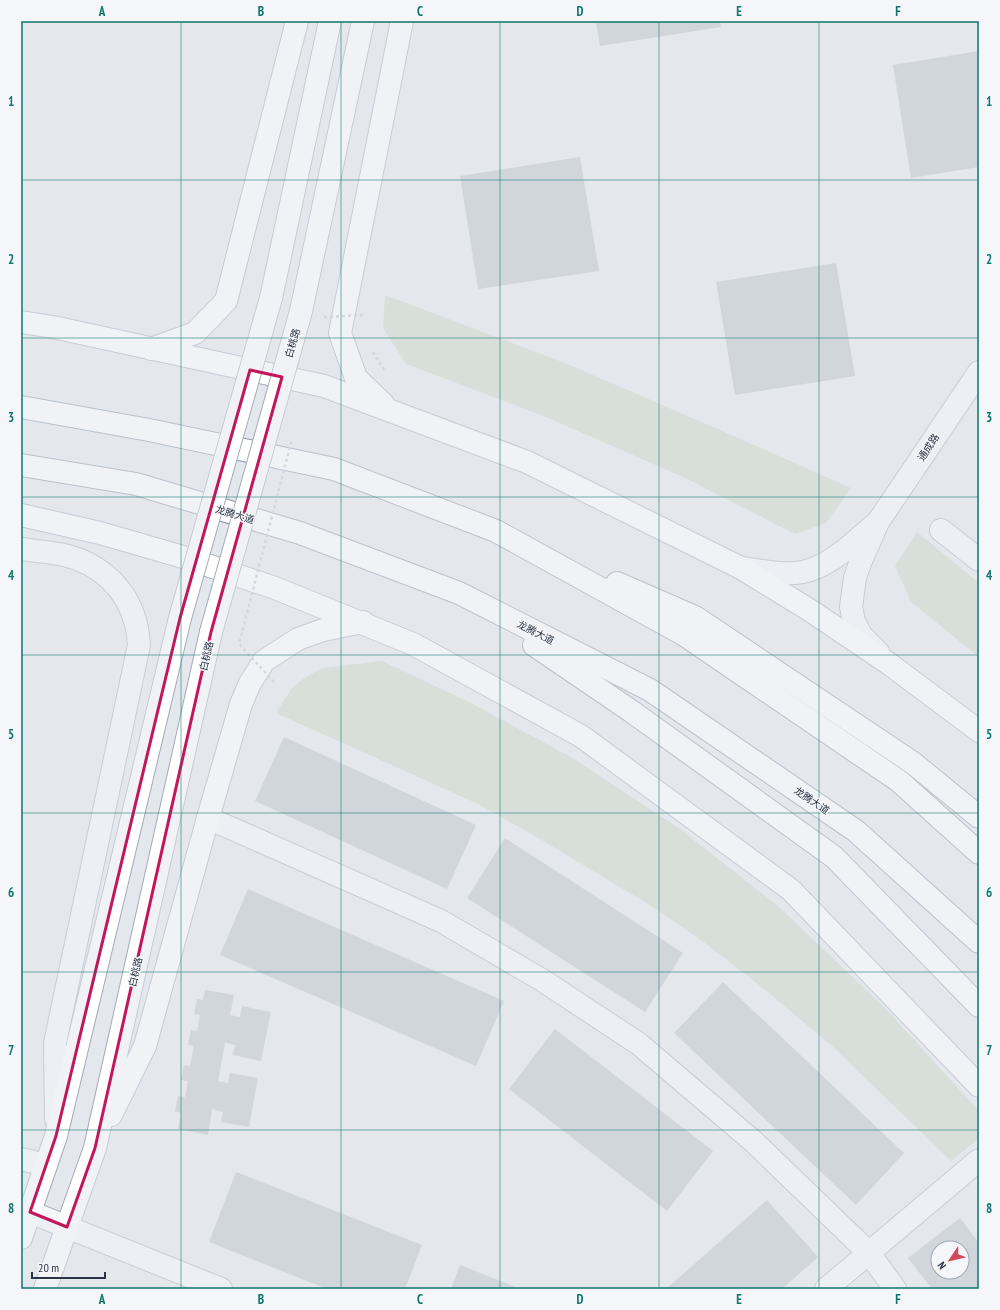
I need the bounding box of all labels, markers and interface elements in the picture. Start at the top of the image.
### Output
text: A [98,3,106,20]
text: B [258,3,264,20]
text: C [417,3,423,20]
text: D [577,3,584,20]
text: E [736,3,742,20]
text: F [895,3,901,20]
text: 1 [8,93,14,110]
text: 1 [986,93,992,110]
text: 2 [8,251,14,268]
text: 2 [986,251,992,268]
street label: 白桃路 [282,327,303,359]
text: 3 [8,409,14,426]
text: 3 [986,409,992,426]
street label: 通成路 [915,431,942,463]
street label: 龙腾大道 [214,502,256,527]
text: 4 [8,567,15,584]
text: 4 [986,567,993,584]
street label: 龙腾大道 [515,618,557,647]
street label: 白桃路 [197,640,216,672]
text: 5 [8,726,14,743]
text: 5 [986,726,992,743]
street label: 龙腾大道 [792,784,832,817]
text: 6 [8,884,14,901]
text: 6 [986,884,992,901]
street label: 白桃路 [126,956,145,988]
text: 7 [8,1042,14,1059]
text: 7 [986,1042,992,1059]
text: 8 [8,1200,14,1217]
text: 8 [986,1200,992,1217]
north arrow [930,1240,970,1280]
scale bar [32,1254,105,1280]
text: N [934,1259,949,1272]
text: 20 m [38,1260,59,1275]
text: A [98,1291,106,1308]
text: B [258,1291,264,1308]
text: C [417,1291,423,1308]
text: D [577,1291,584,1308]
text: E [736,1291,742,1308]
text: F [895,1291,901,1308]

